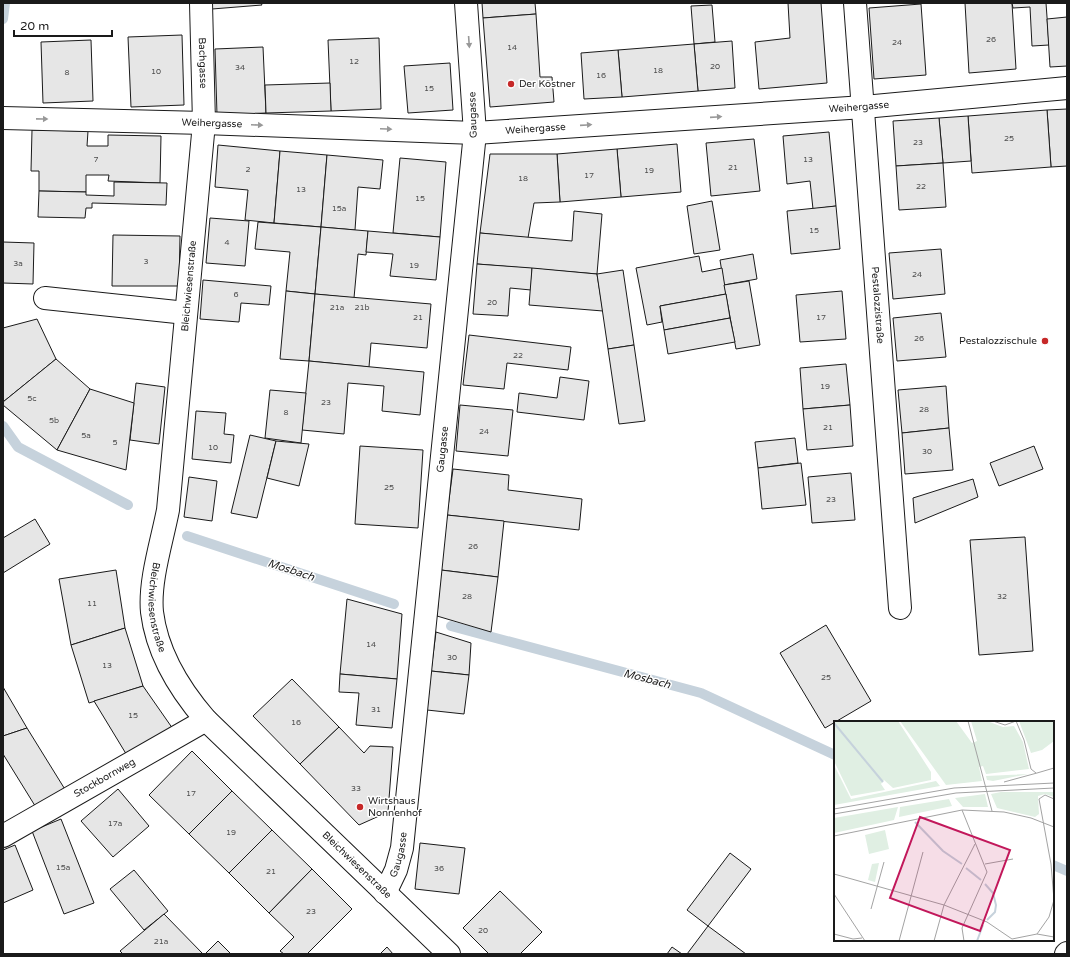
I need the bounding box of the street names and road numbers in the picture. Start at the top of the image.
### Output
street label: Bachgasse [196,37,209,89]
street label: Gaugasse [466,91,480,138]
street label: Weihergasse [828,99,890,115]
street label: Weihergasse [182,116,243,130]
street label: Weihergasse [505,121,567,137]
street label: Bleichwiesenstraße [179,240,199,332]
street label: Pestalozzistraße [869,266,886,345]
street label: Gaugasse [434,425,451,473]
street label: Bleichwiesenstraße [146,561,168,654]
street label: Stockbornweg [72,756,137,800]
street label: Bleichwiesenstraße [320,829,394,901]
street label: Gaugasse [387,831,410,880]

